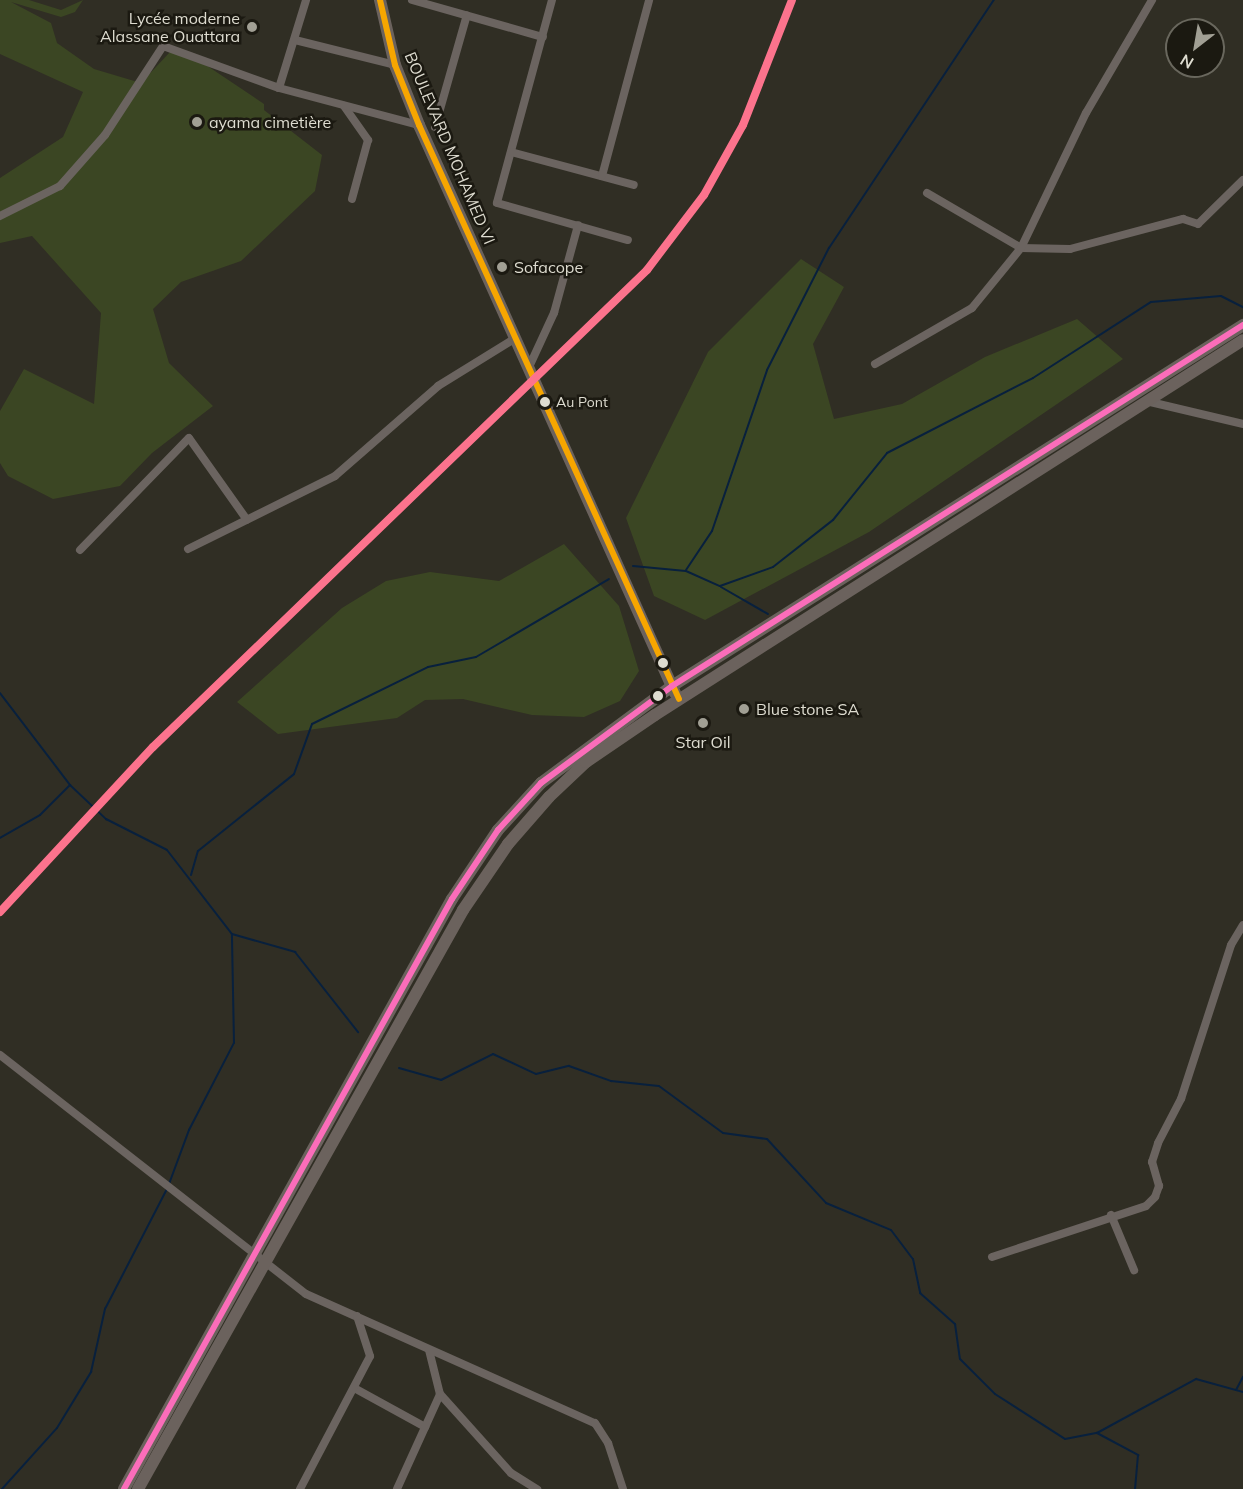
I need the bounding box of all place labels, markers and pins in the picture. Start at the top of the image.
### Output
place label: Lycée moderne Alassane Ouattara [100,8,240,46]
marker: Lycée moderne Alassane Ouattara [245,20,259,34]
place label: ayama cimetière [209,112,331,132]
marker: ayama cimetière [190,115,204,129]
place label: Sofacope [514,257,583,277]
marker: Sofacope [495,260,509,274]
place label: Au Pont [556,394,608,410]
marker: Au Pont [539,396,551,408]
unlabelled marker [657,657,669,669]
unlabelled marker [652,690,664,702]
place label: Blue stone SA [756,699,859,719]
marker: Blue stone SA [737,702,751,716]
marker: Star Oil [696,716,710,730]
place label: Star Oil [675,732,731,752]

